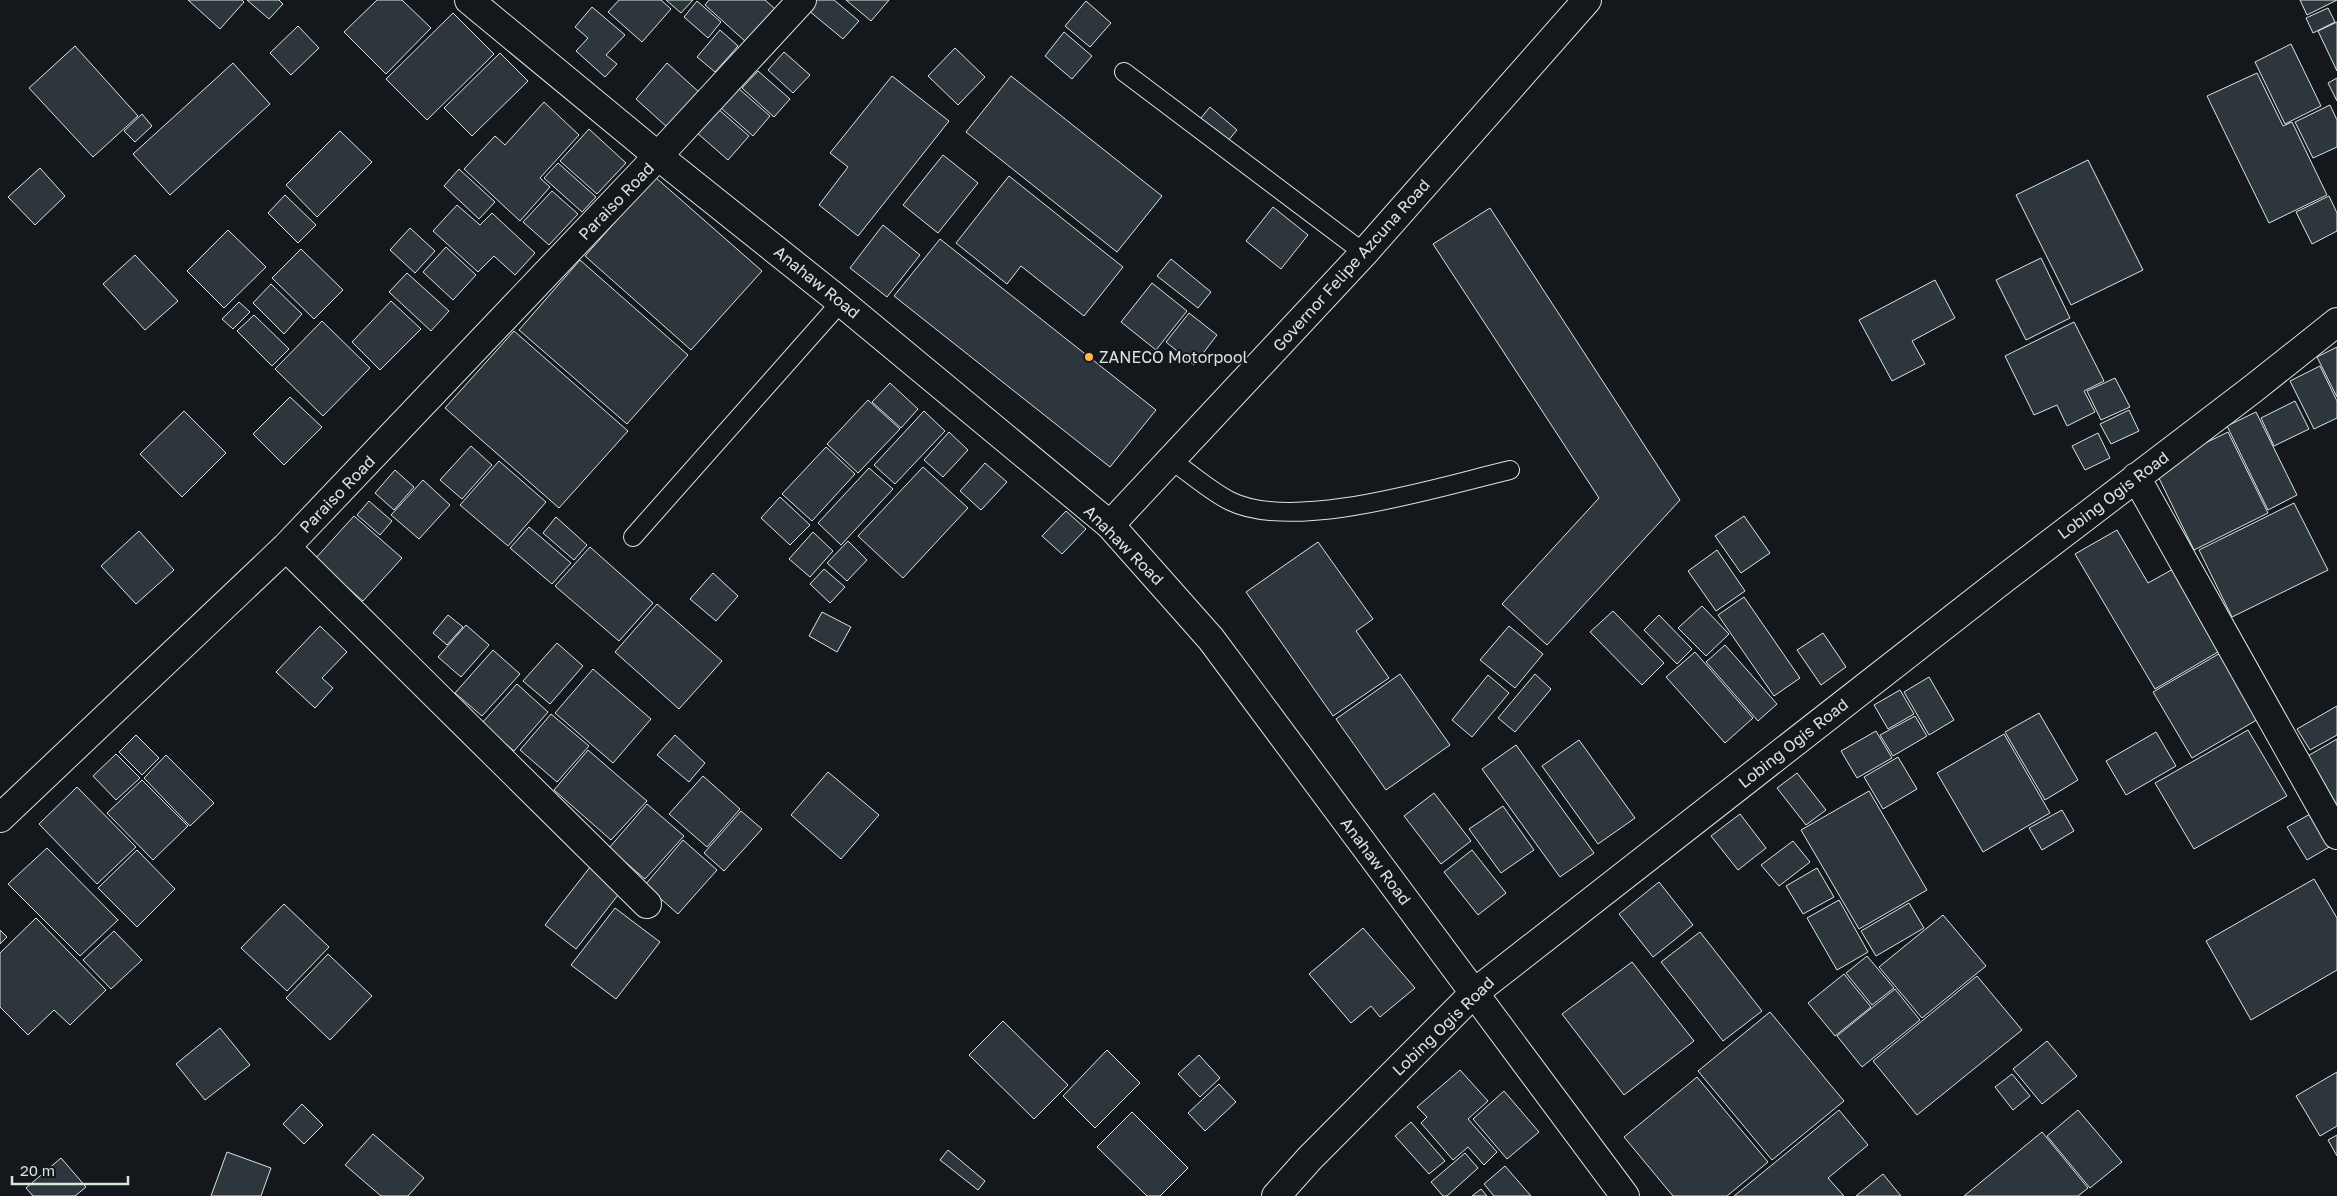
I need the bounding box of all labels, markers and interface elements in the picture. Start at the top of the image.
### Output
street label: Paraiso Road [574,158,658,244]
street label: Governor Felipe Azcuna Road [1268,175,1434,355]
street label: Anahaw Road [770,241,864,323]
place label: ZANECO Motorpool [1099,347,1248,367]
marker: ZANECO Motorpool [1083,351,1095,363]
street label: Lobing Ogis Road [2053,447,2173,543]
street label: Paraiso Road [295,451,379,537]
street label: Anahaw Road [1080,501,1168,589]
street label: Lobing Ogis Road [1734,694,1852,792]
street label: Anahaw Road [1337,813,1415,909]
street label: Lobing Ogis Road [1388,972,1498,1080]
scale bar [12,1154,129,1186]
text: 20 m [20,1161,55,1179]

